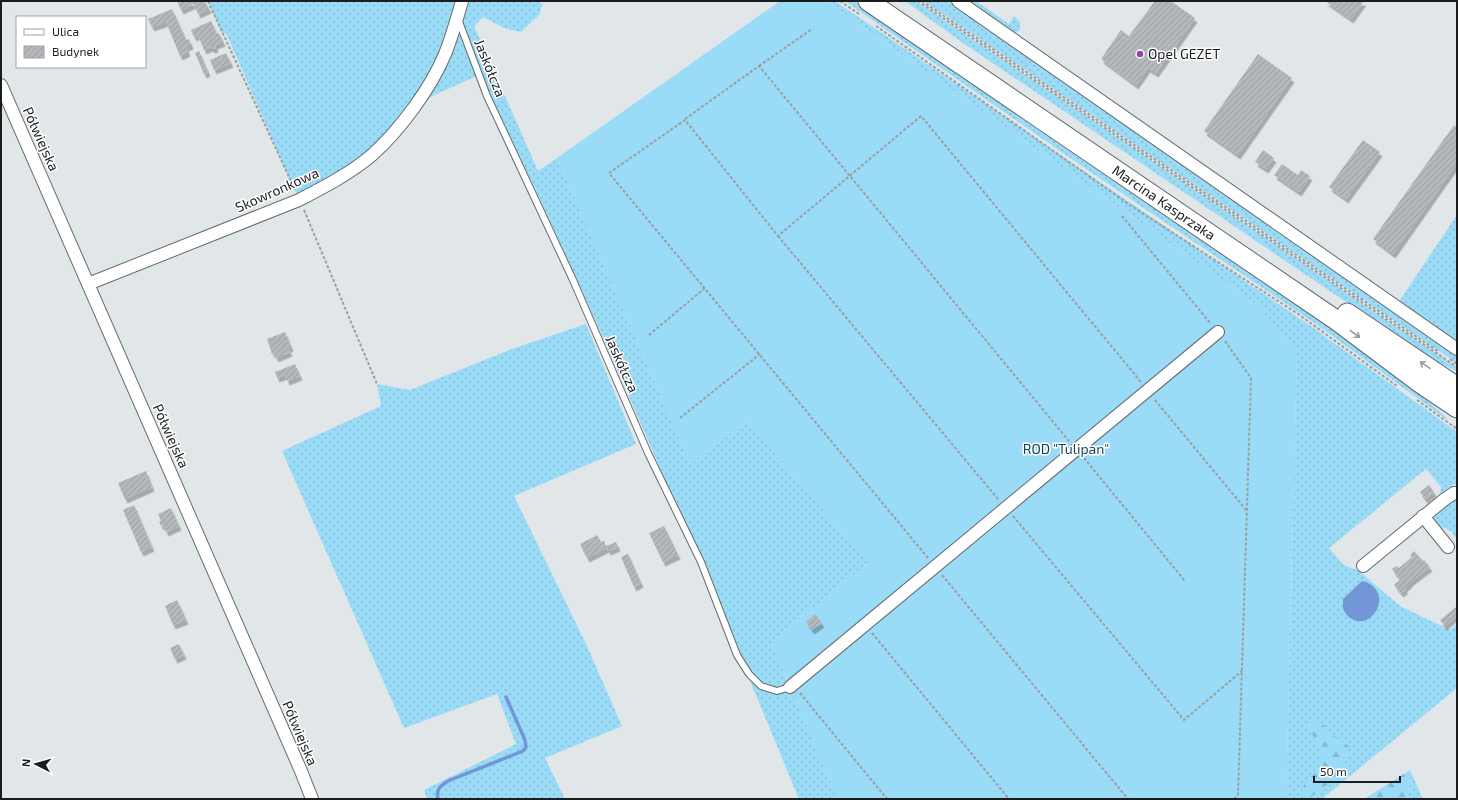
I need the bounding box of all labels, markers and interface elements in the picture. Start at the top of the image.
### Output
legend [16,16,146,68]
text: Ulica [52,24,79,38]
street label: Jaskółcza [471,36,510,99]
text: Budynek [52,44,99,58]
place label: Opel GEZET [1148,45,1220,62]
marker: Opel GEZET [1135,49,1145,59]
street label: Półwiejska [20,104,63,174]
street label: Marcina Kasprzaka [1109,161,1219,243]
street label: Skowronkowa [232,164,321,216]
one-way arrow [1349,330,1360,338]
street label: Jaskółcza [602,333,643,395]
one-way arrow [1419,361,1430,369]
street label: Półwiejska [150,401,193,471]
park label: ROD "Tulipan" [1023,440,1109,457]
street label: Półwiejska [279,698,322,768]
north arrow [16,744,56,784]
text: N [19,758,32,768]
scale bar [1314,758,1400,784]
text: 50 m [1320,764,1347,778]

